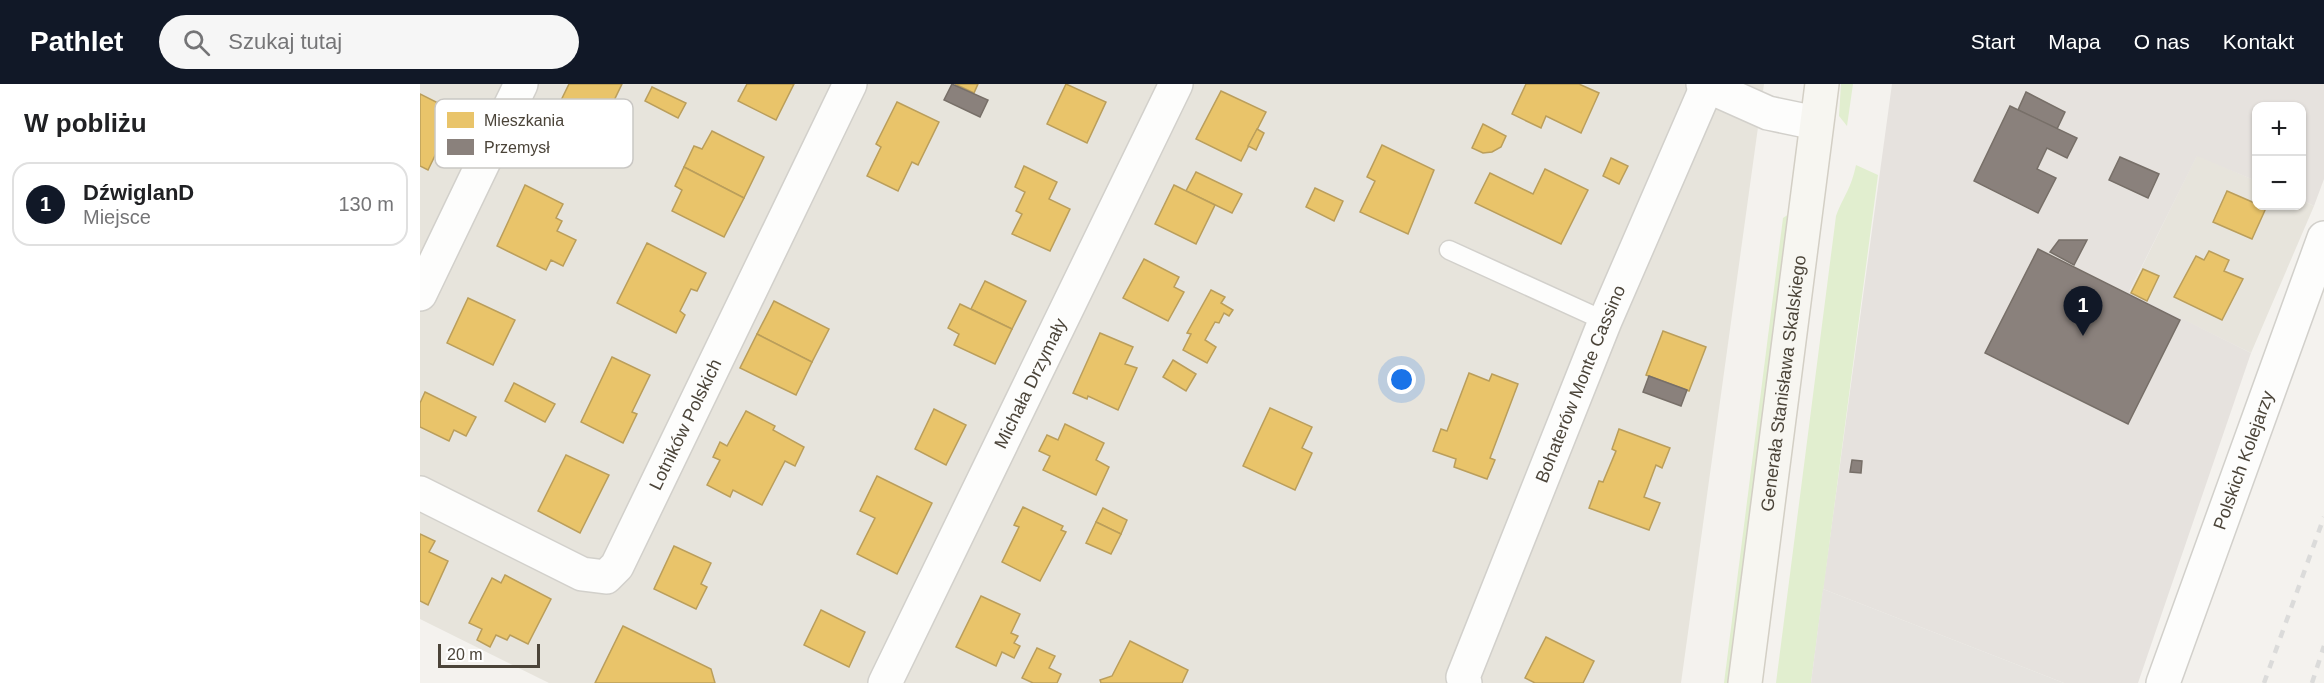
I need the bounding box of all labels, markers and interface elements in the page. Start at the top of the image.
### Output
search box [159,15,579,69]
text: Pathlet [30,26,123,57]
icon: search [180,26,213,59]
text: Szukaj tutaj [228,29,342,54]
text: Start [1971,30,2015,53]
text: Mapa [2048,30,2101,53]
text: O nas [2134,30,2190,53]
text: Kontakt [2223,30,2294,53]
legend [435,99,633,168]
map controls [2252,102,2306,210]
button: + [2252,102,2306,156]
text: W pobliżu [24,108,147,138]
text: Mieszkania [484,112,564,129]
text: Przemysł [484,139,550,156]
button: − [2252,156,2306,210]
text: DźwiglanD [83,180,194,205]
text: 1 [40,193,51,215]
text: 130 m [338,193,394,215]
text: Miejsce [83,206,151,228]
street label: Generała Stanisława Skalskiego [1757,254,1810,513]
street label: Bohaterów Monte Cassino [1532,282,1629,486]
pin: 1 [2064,286,2102,336]
street label: Michała Drzymały [990,315,1071,452]
street label: Lotników Polskich [645,356,726,493]
your location [1387,365,1416,394]
street label: Polskich Kolejarzy [2209,388,2278,532]
scale bar [438,641,540,668]
text: 20 m [447,646,483,663]

